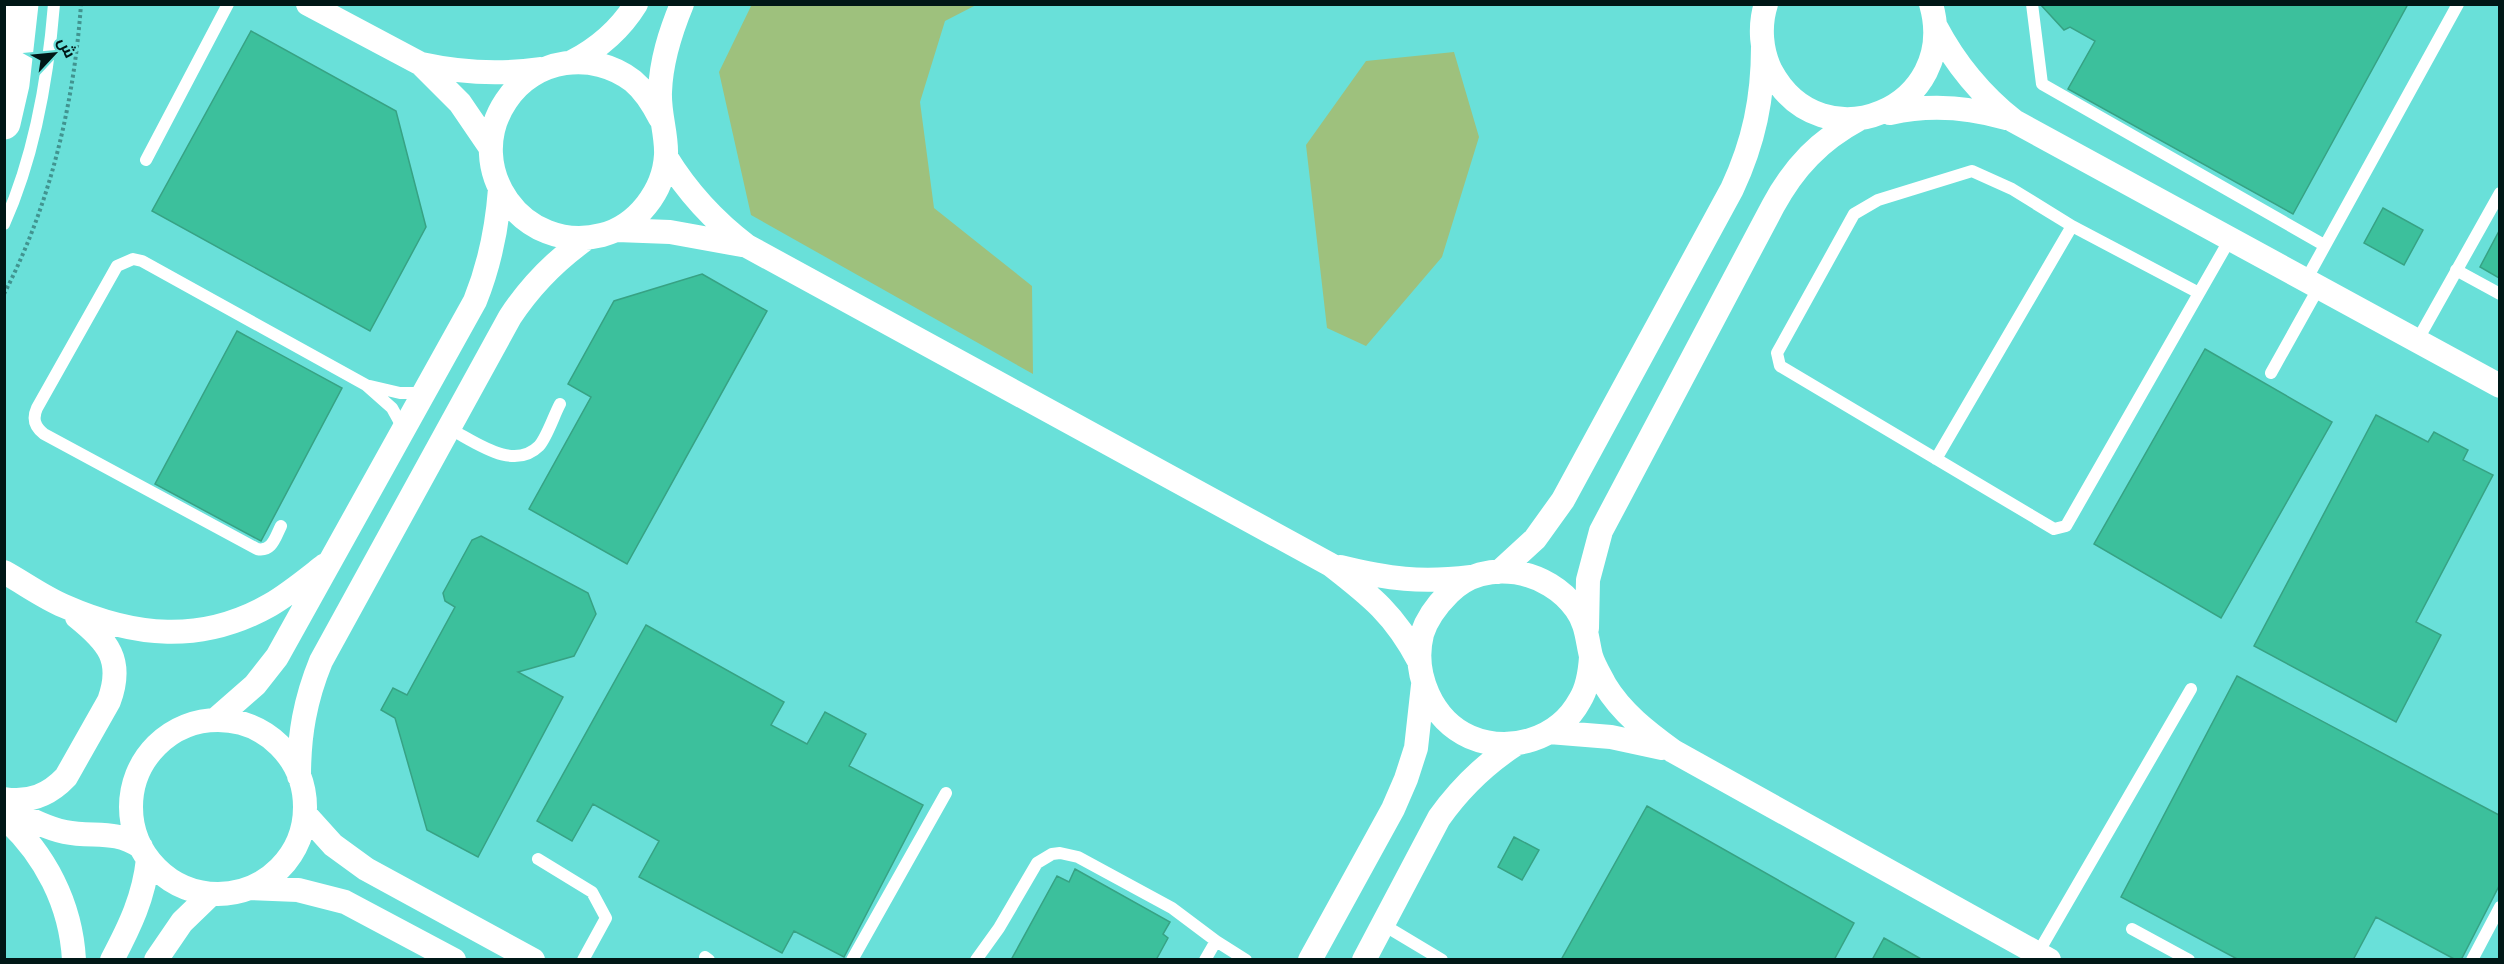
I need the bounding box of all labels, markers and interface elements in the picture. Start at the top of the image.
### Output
north arrow [24,24,84,84]
text: ش [54,34,80,61]

